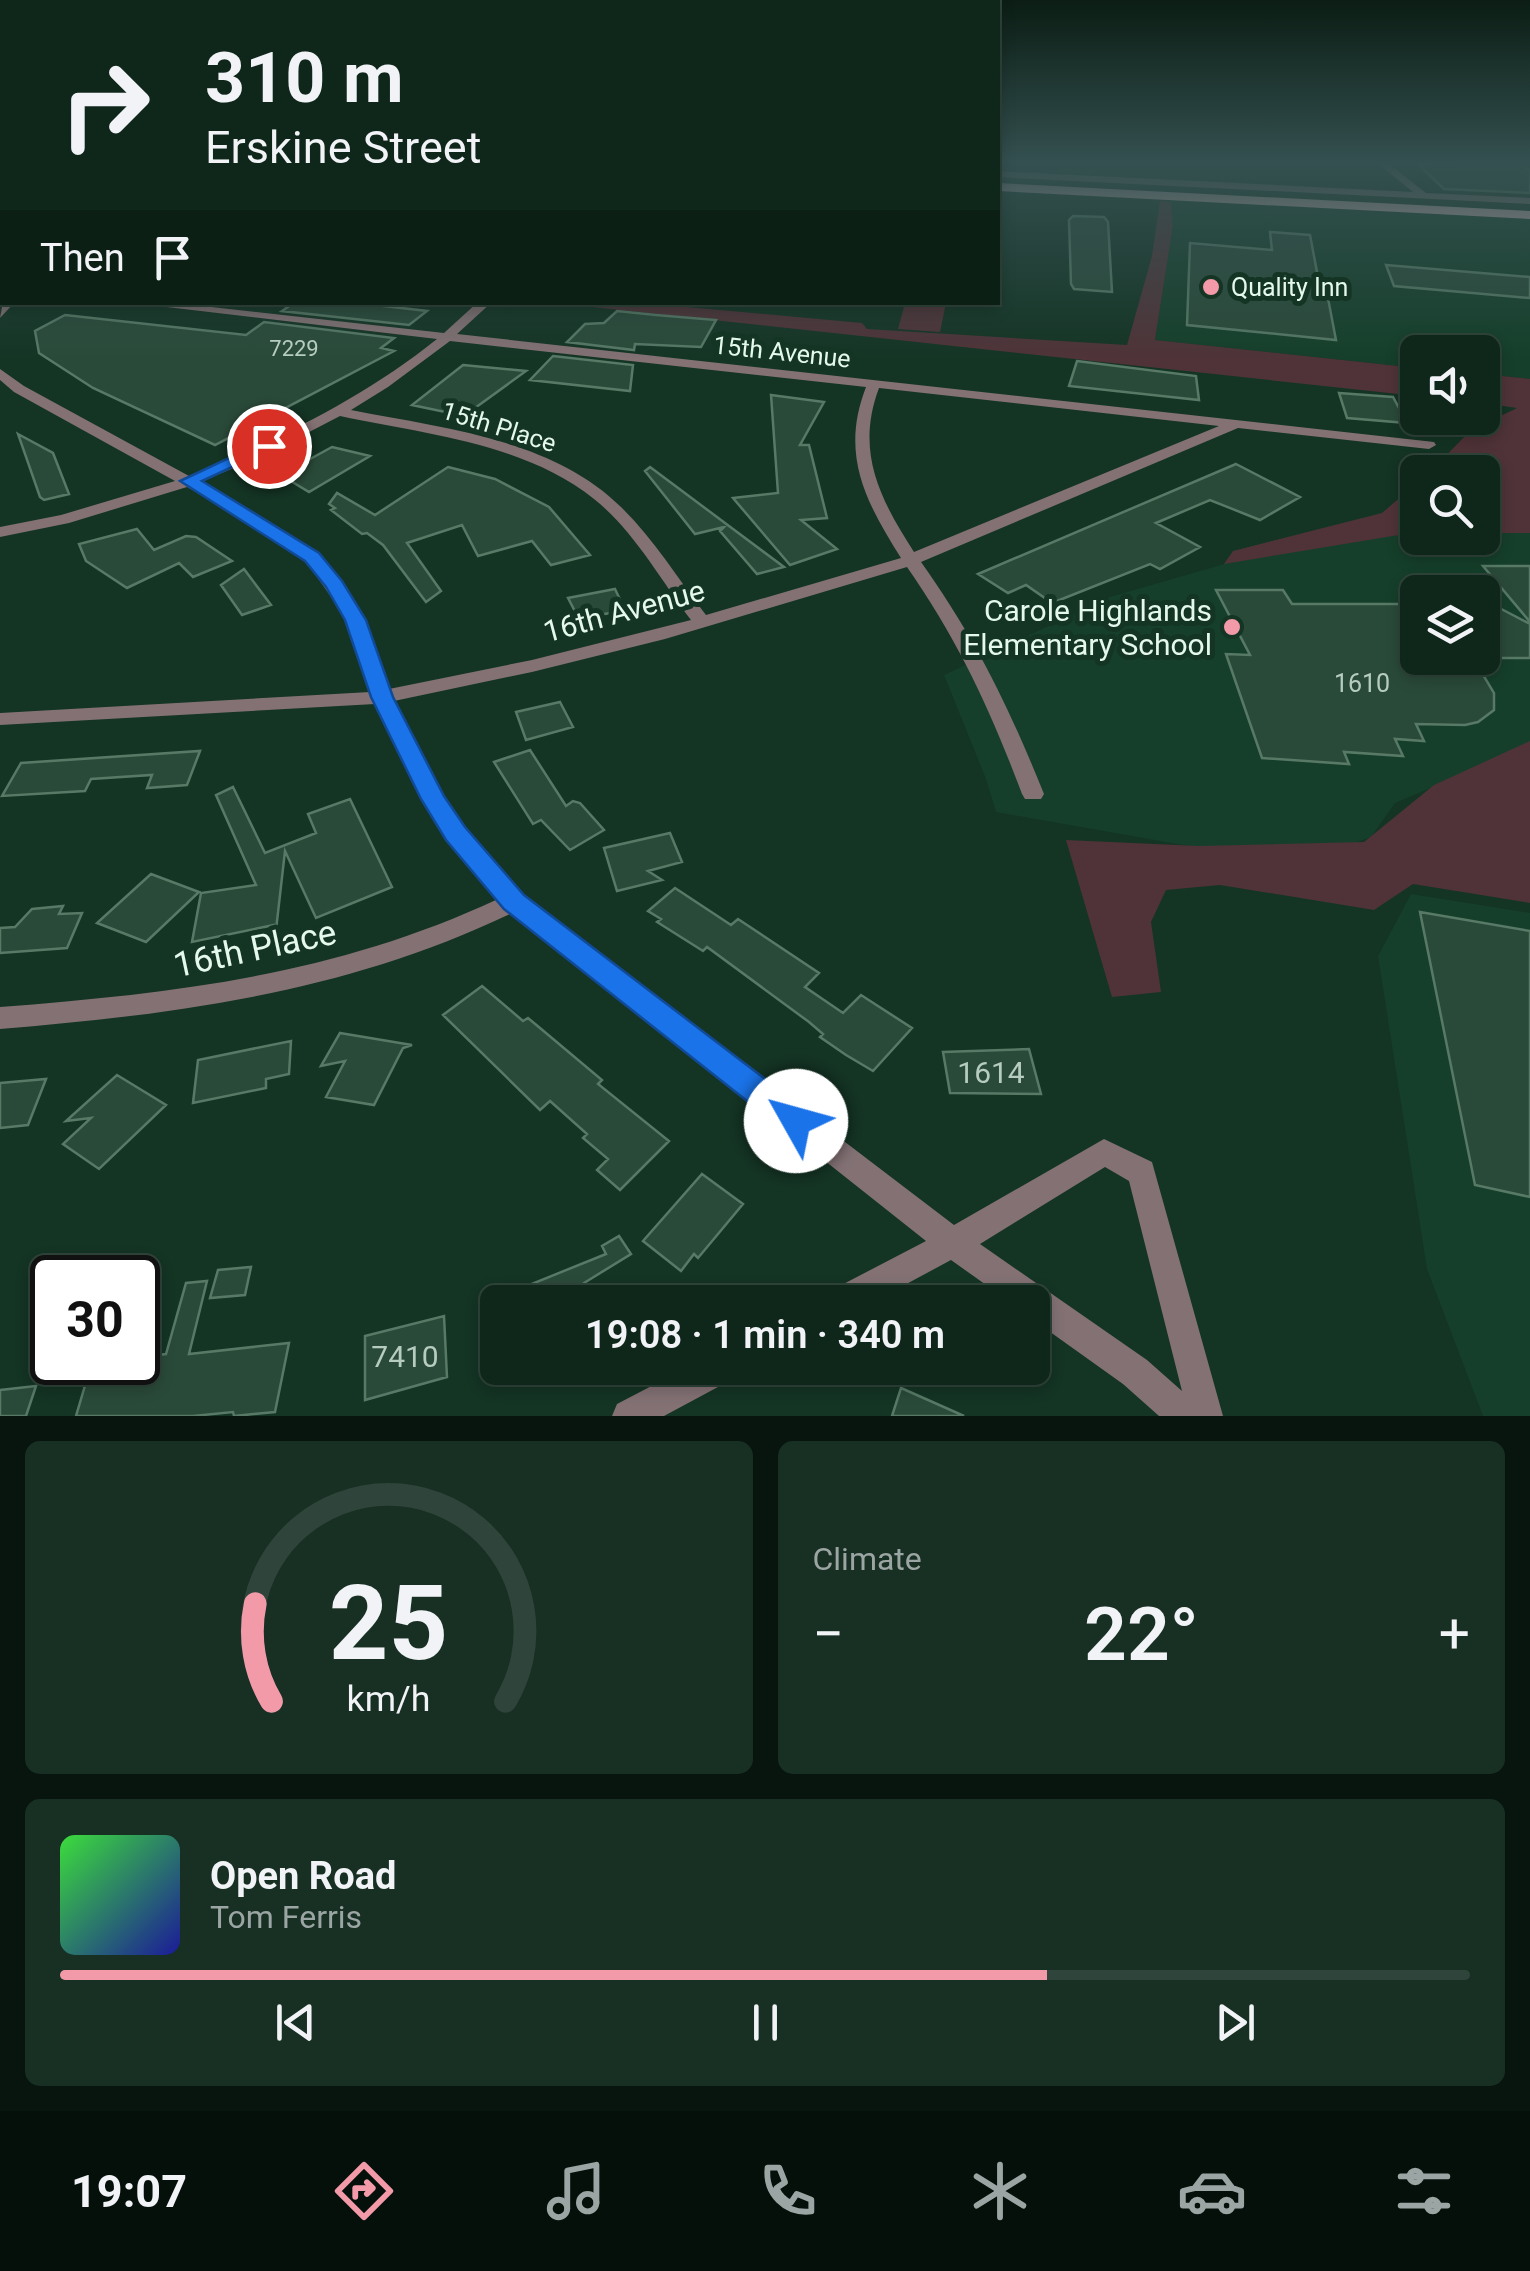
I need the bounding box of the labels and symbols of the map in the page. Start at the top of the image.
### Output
place label: Quality Inn [1231,273,1348,302]
marker: Quality Inn [1200,276,1222,298]
street label: 15th Avenue [712,330,852,374]
house number: 7229 [269,336,319,361]
street label: 15th Place [438,396,560,458]
pin [227,404,312,489]
street label: 16th Avenue [539,573,709,649]
place label: Carole Highlands Elementary School [963,593,1212,662]
marker: Carole Highlands Elementary School [1221,616,1243,638]
house number: 1610 [1334,669,1390,698]
street label: 16th Place [170,912,340,986]
house number: 1614 [957,1055,1025,1090]
position arrow [744,1069,848,1173]
speed limit sign: 30 [30,1255,160,1385]
house number: 7410 [371,1339,439,1374]

